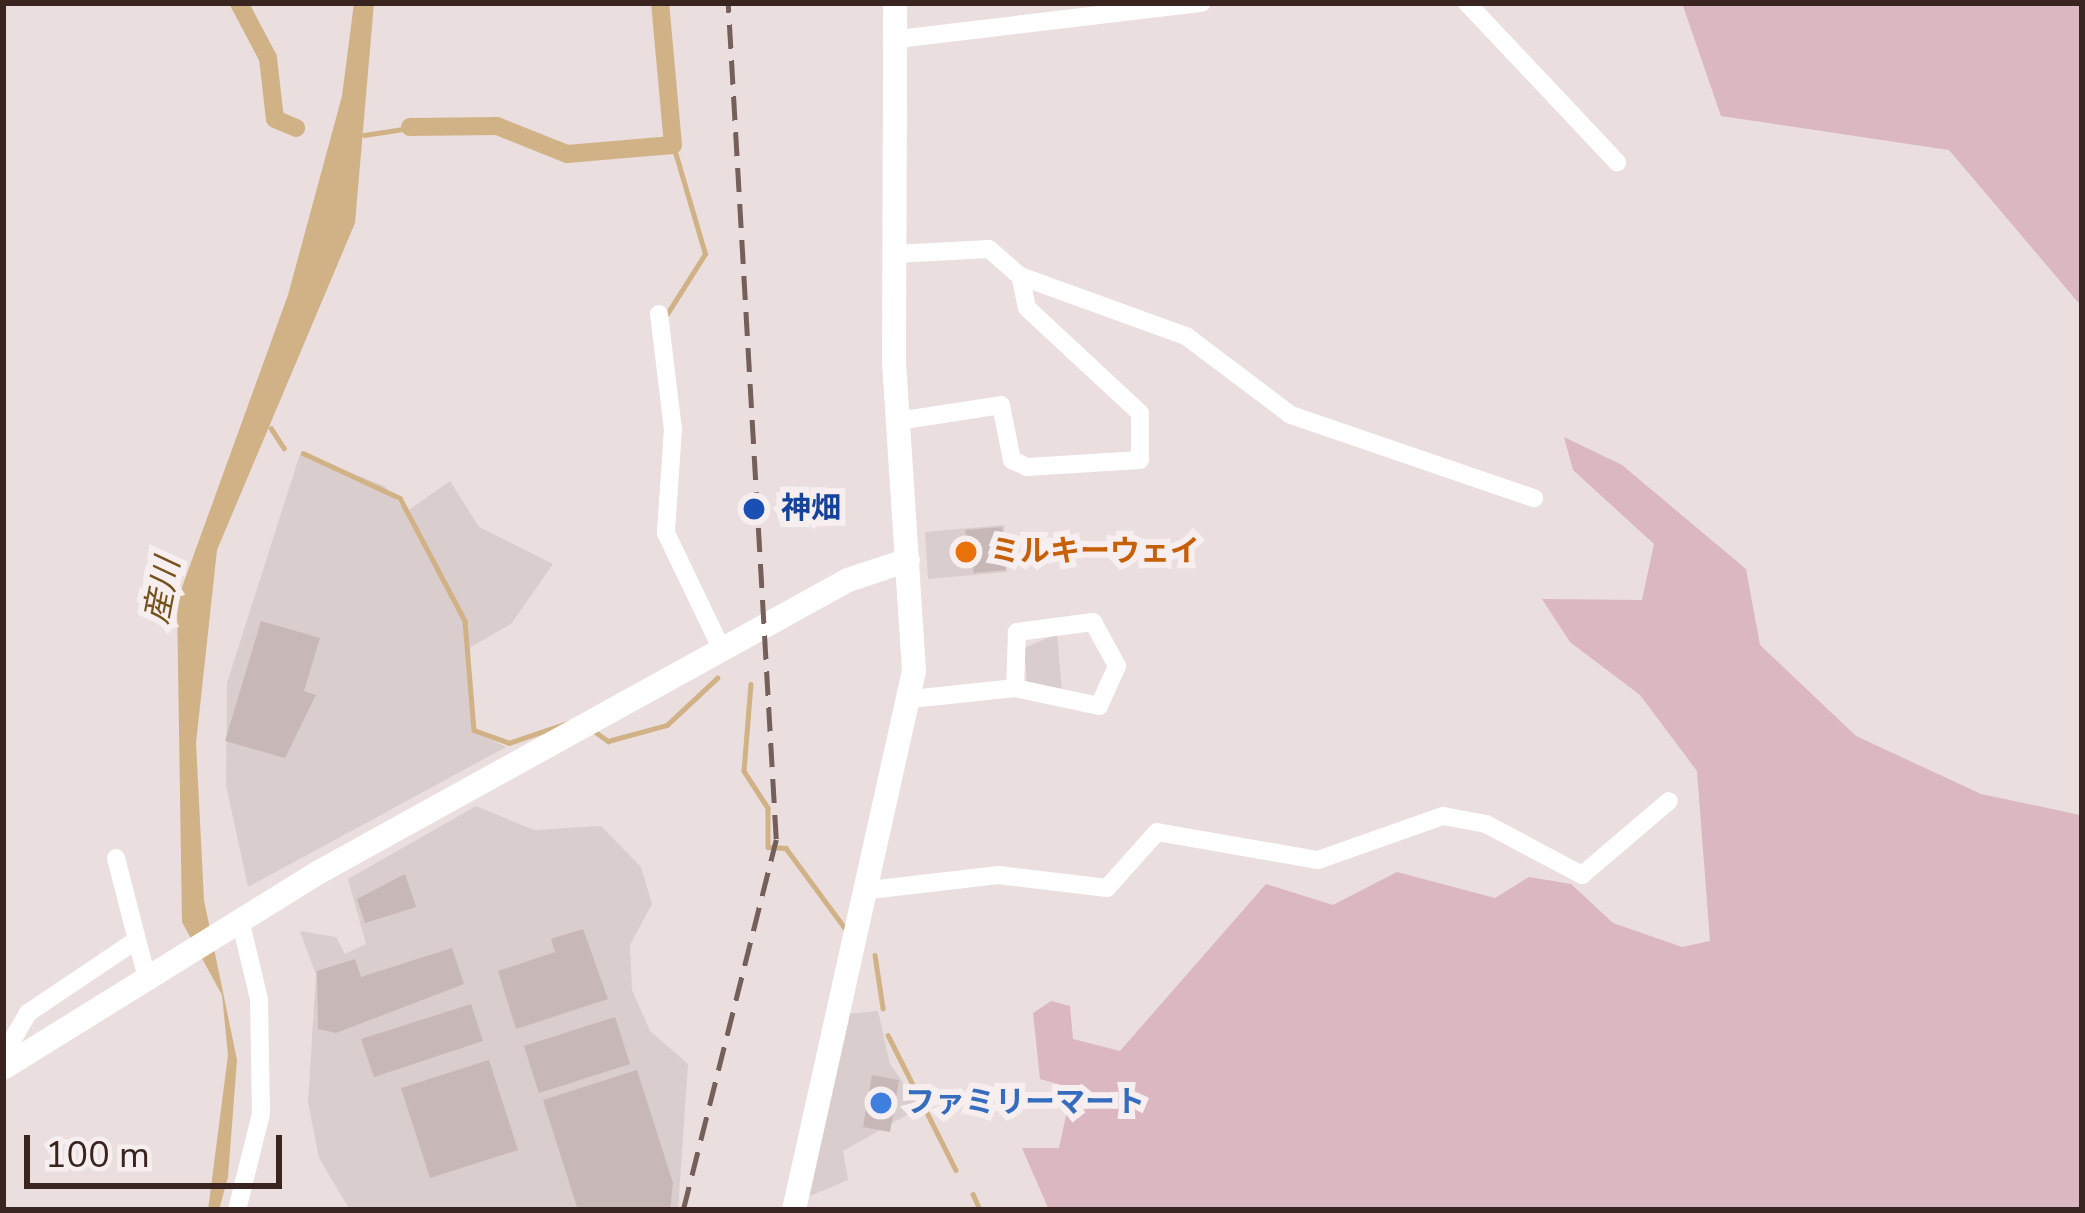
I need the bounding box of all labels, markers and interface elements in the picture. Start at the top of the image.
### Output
place label: 神畑 [781,491,841,527]
marker: 神畑 [738,493,770,525]
place label: ミルキーウェイ [990,534,1200,570]
marker: ミルキーウェイ [953,539,979,565]
water label: 産川 [137,555,189,627]
place label: ファミリーマート [905,1085,1145,1121]
marker: ファミリーマート [868,1090,894,1116]
scale bar [30,1111,288,1185]
text: 100 m [45,1131,150,1180]

